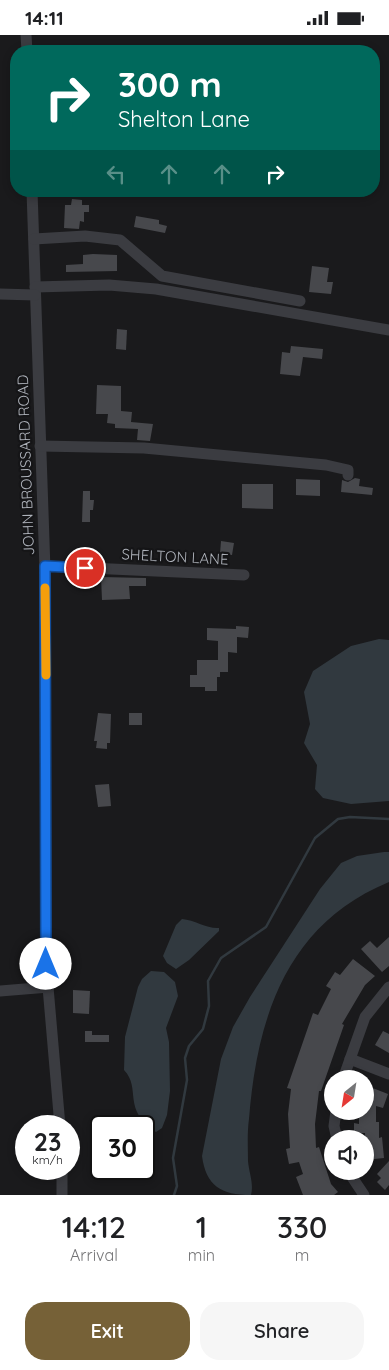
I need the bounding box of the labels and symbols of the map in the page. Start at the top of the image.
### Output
street label: JOHN BROUSSARD ROAD [13,374,38,556]
street label: SHELTON LANE [121,544,229,569]
pin [64,547,106,589]
position arrow [19,937,71,989]
north arrow [324,1070,374,1120]
speed limit sign: 30 [90,1115,155,1180]

